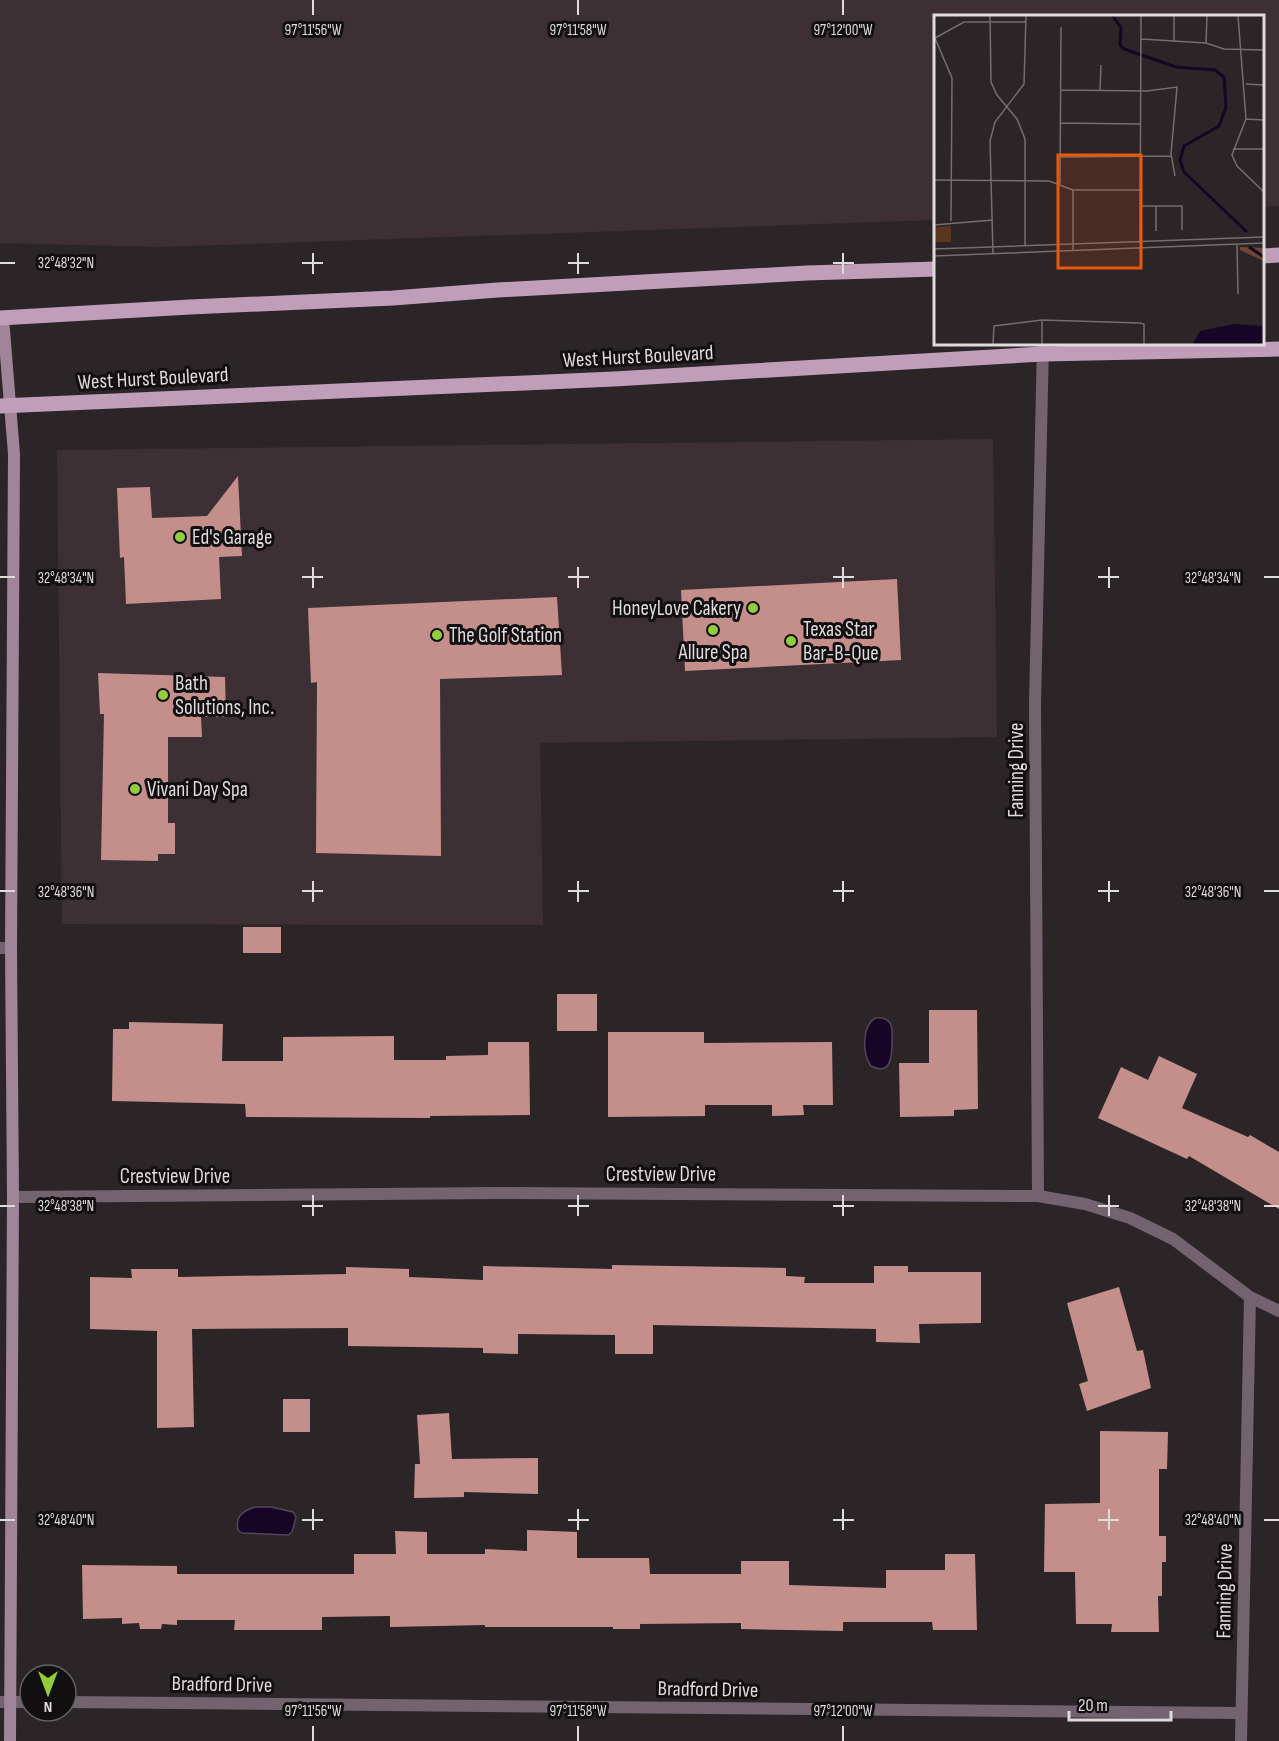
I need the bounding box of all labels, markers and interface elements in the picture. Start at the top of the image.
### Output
inset map [934,15,1264,345]
text: 97°11'56"W [285,21,342,40]
text: 97°11'58"W [550,21,607,40]
text: 97°12'00"W [813,21,873,40]
text: 32°48'32"N [38,254,94,273]
street label: West Hurst Boulevard [562,340,714,373]
street label: West Hurst Boulevard [77,362,229,395]
place label: Ed's Garage [192,525,272,550]
marker: Ed's Garage [173,530,187,544]
text: 32°48'34"N [38,569,94,588]
text: 32°48'34"N [1185,569,1241,588]
place label: HoneyLove Cakery [612,596,741,621]
marker: HoneyLove Cakery [746,601,760,615]
place label: Texas Star Bar-B-Que [803,617,879,666]
place label: The Golf Station [449,623,562,648]
marker: Allure Spa [706,623,720,637]
marker: The Golf Station [430,628,444,642]
marker: Texas Star Bar-B-Que [784,634,798,648]
place label: Allure Spa [677,640,748,665]
place label: Bath Solutions, Inc. [175,671,274,720]
marker: Bath Solutions, Inc. [156,688,170,702]
street label: Fanning Drive [1004,723,1029,817]
place label: Vivani Day Spa [147,777,248,802]
marker: Vivani Day Spa [128,782,142,796]
text: 32°48'36"N [38,883,94,902]
text: 32°48'36"N [1185,883,1241,902]
street label: Crestview Drive [606,1162,716,1187]
street label: Crestview Drive [120,1164,230,1189]
text: 32°48'38"N [38,1197,94,1216]
text: 32°48'38"N [1185,1197,1241,1216]
text: 32°48'40"N [38,1511,94,1530]
text: 32°48'40"N [1185,1511,1241,1530]
street label: Fanning Drive [1211,1543,1238,1639]
north arrow [18,1663,78,1723]
street label: Bradford Drive [171,1671,273,1698]
street label: Bradford Drive [657,1676,759,1703]
scale bar [1069,1684,1171,1722]
text: 20 m [1078,1695,1108,1716]
text: N [44,1697,52,1716]
text: 97°11'56"W [285,1702,342,1721]
text: 97°11'58"W [550,1702,607,1721]
text: 97°12'00"W [813,1702,873,1721]

